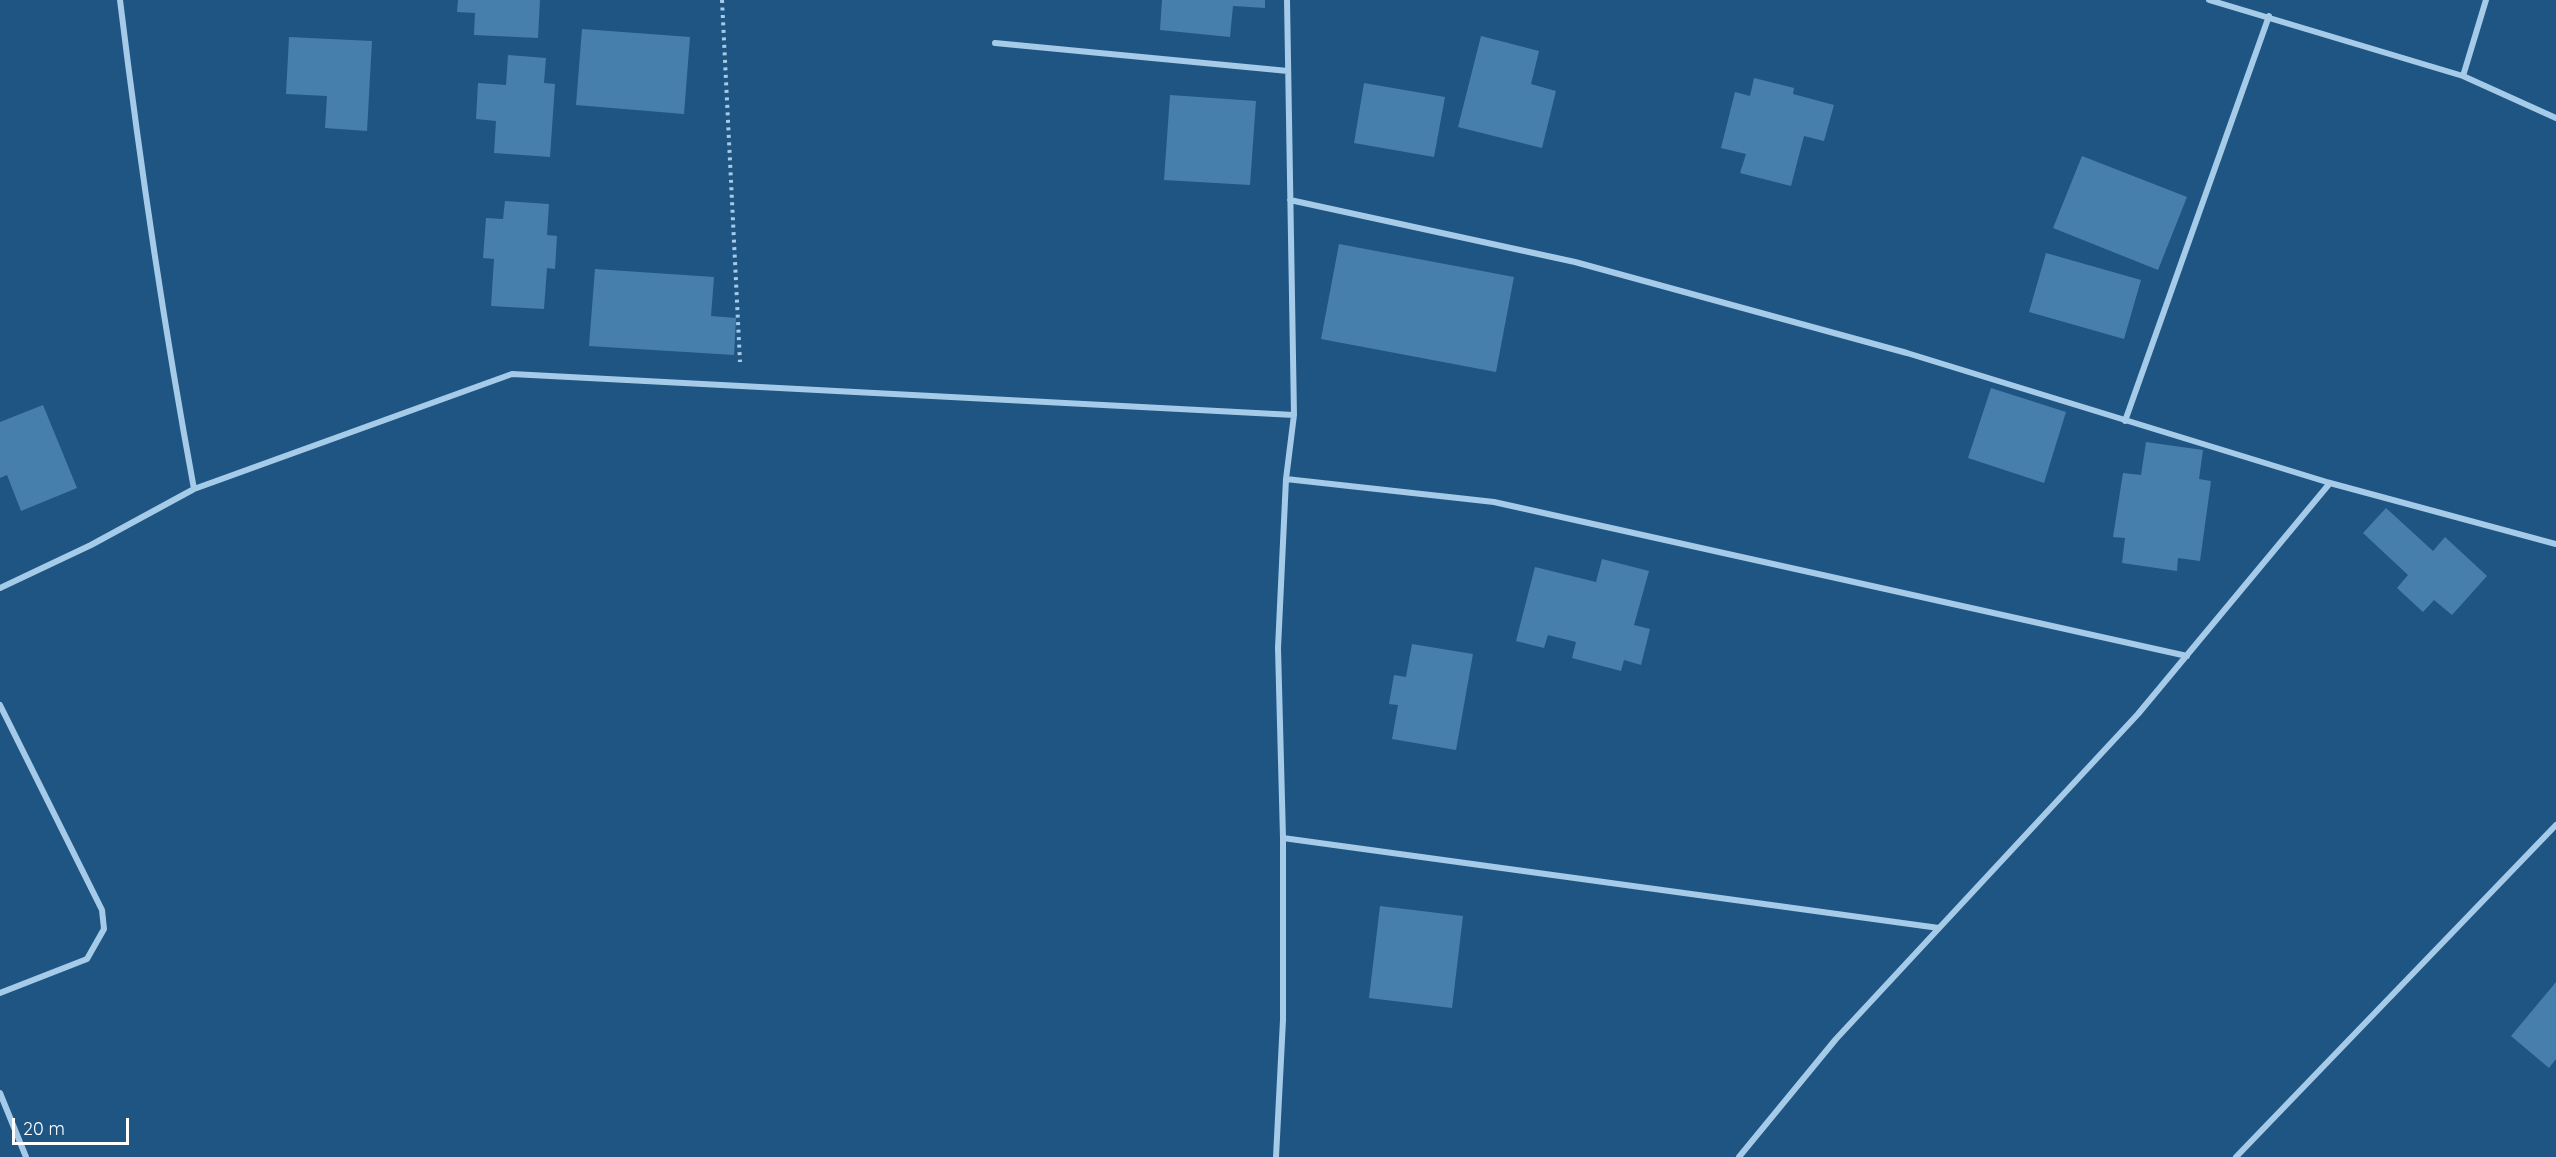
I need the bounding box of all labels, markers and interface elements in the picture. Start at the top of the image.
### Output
scale bar [15,1106,132,1144]
text: 20 m [23,1117,65,1140]

